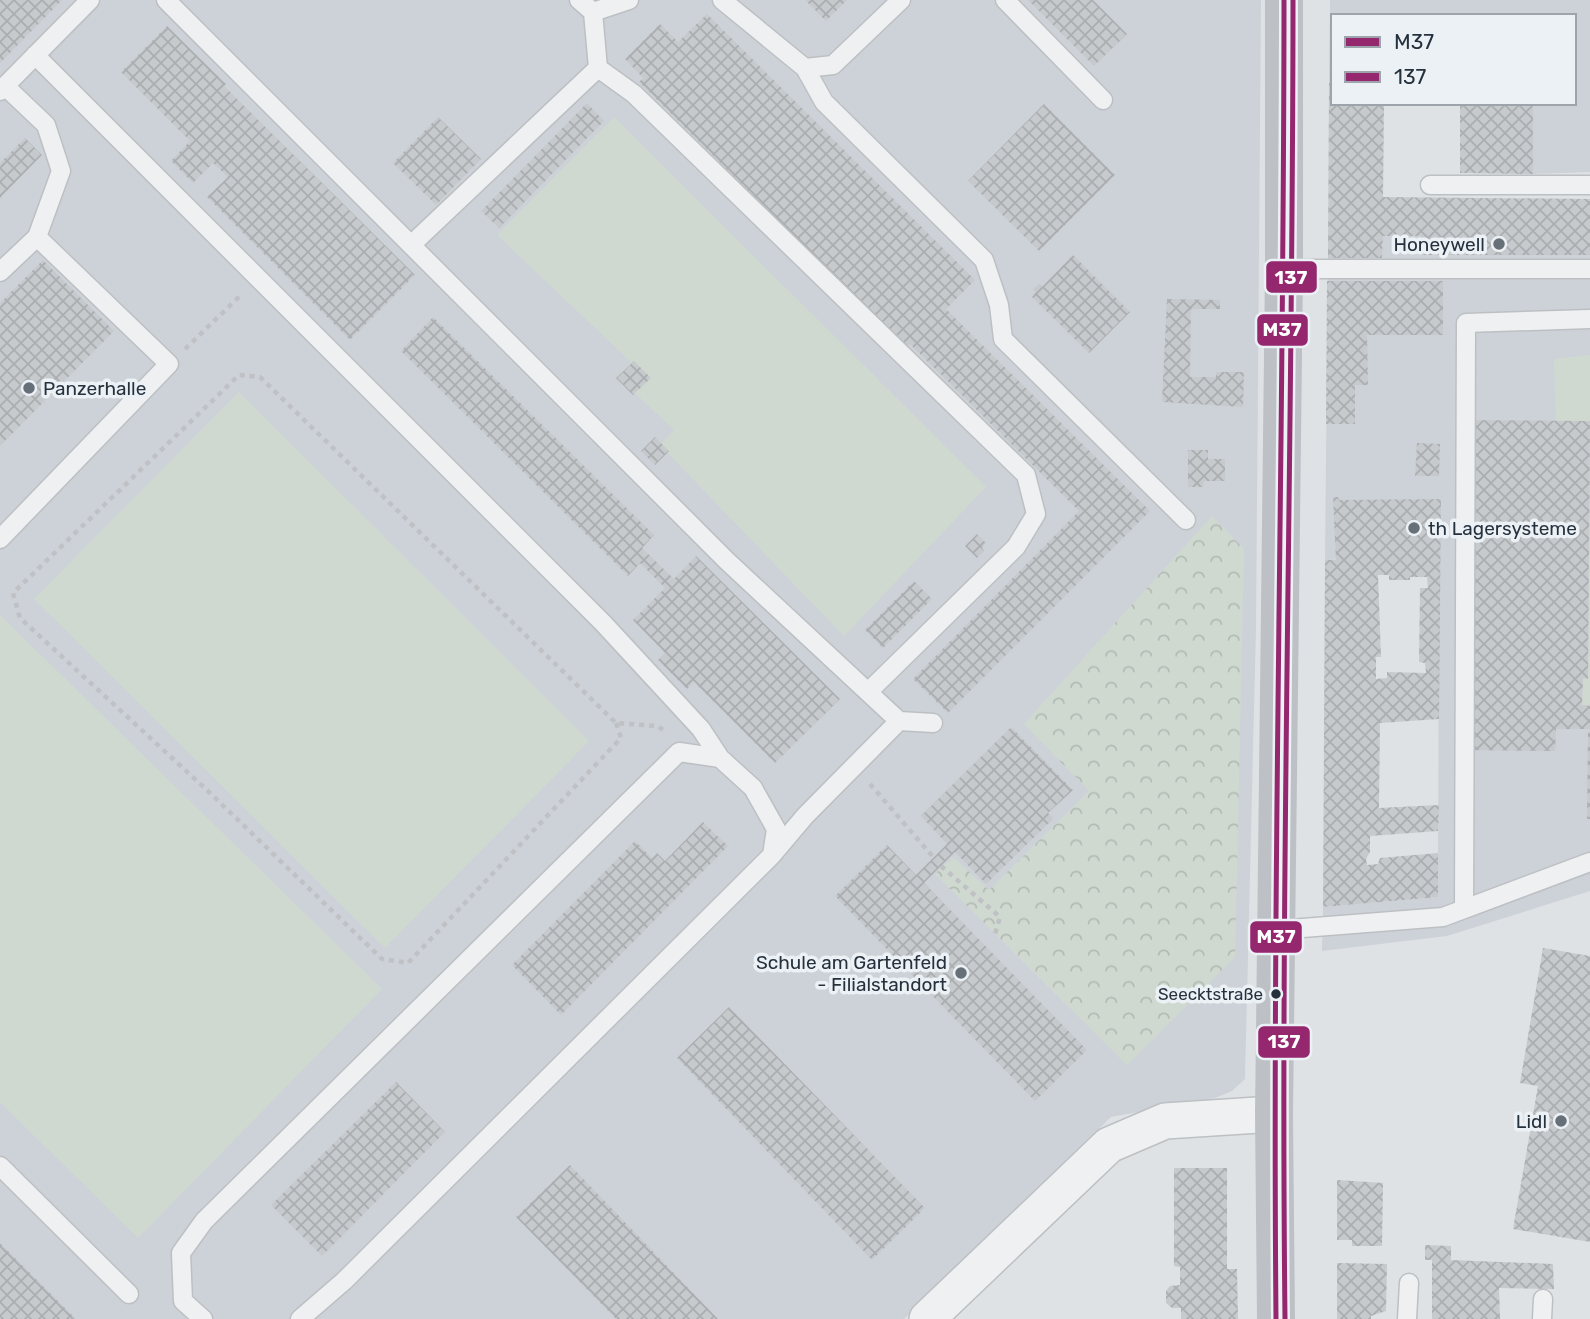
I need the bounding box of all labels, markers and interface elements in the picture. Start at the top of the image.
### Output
legend [1331,14,1576,105]
text: M37 [1394,29,1434,54]
text: 137 [1394,64,1427,89]
place label: Honeywell [1393,233,1485,256]
marker: Honeywell [1491,236,1507,252]
line badge: 137 [1265,260,1318,294]
text: 137 [1275,266,1308,289]
line badge: M37 [1256,313,1309,347]
text: M37 [1262,318,1302,341]
place label: Panzerhalle [43,377,146,400]
marker: Panzerhalle [21,380,37,396]
place label: th Lagersysteme [1428,517,1577,540]
marker: th Lagersysteme [1406,520,1422,536]
line badge: M37 [1249,920,1303,954]
text: M37 [1256,925,1296,948]
place label: Schule am Gartenfeld - Filialstandort [756,951,948,996]
marker: Schule am Gartenfeld - Filialstandort [953,965,969,981]
place label: Seecktstraße [1158,984,1263,1004]
marker: Seecktstraße [1269,987,1283,1001]
line badge: 137 [1257,1025,1311,1059]
text: 137 [1268,1030,1301,1053]
place label: Lidl [1516,1110,1547,1133]
marker: Lidl [1553,1113,1569,1129]

